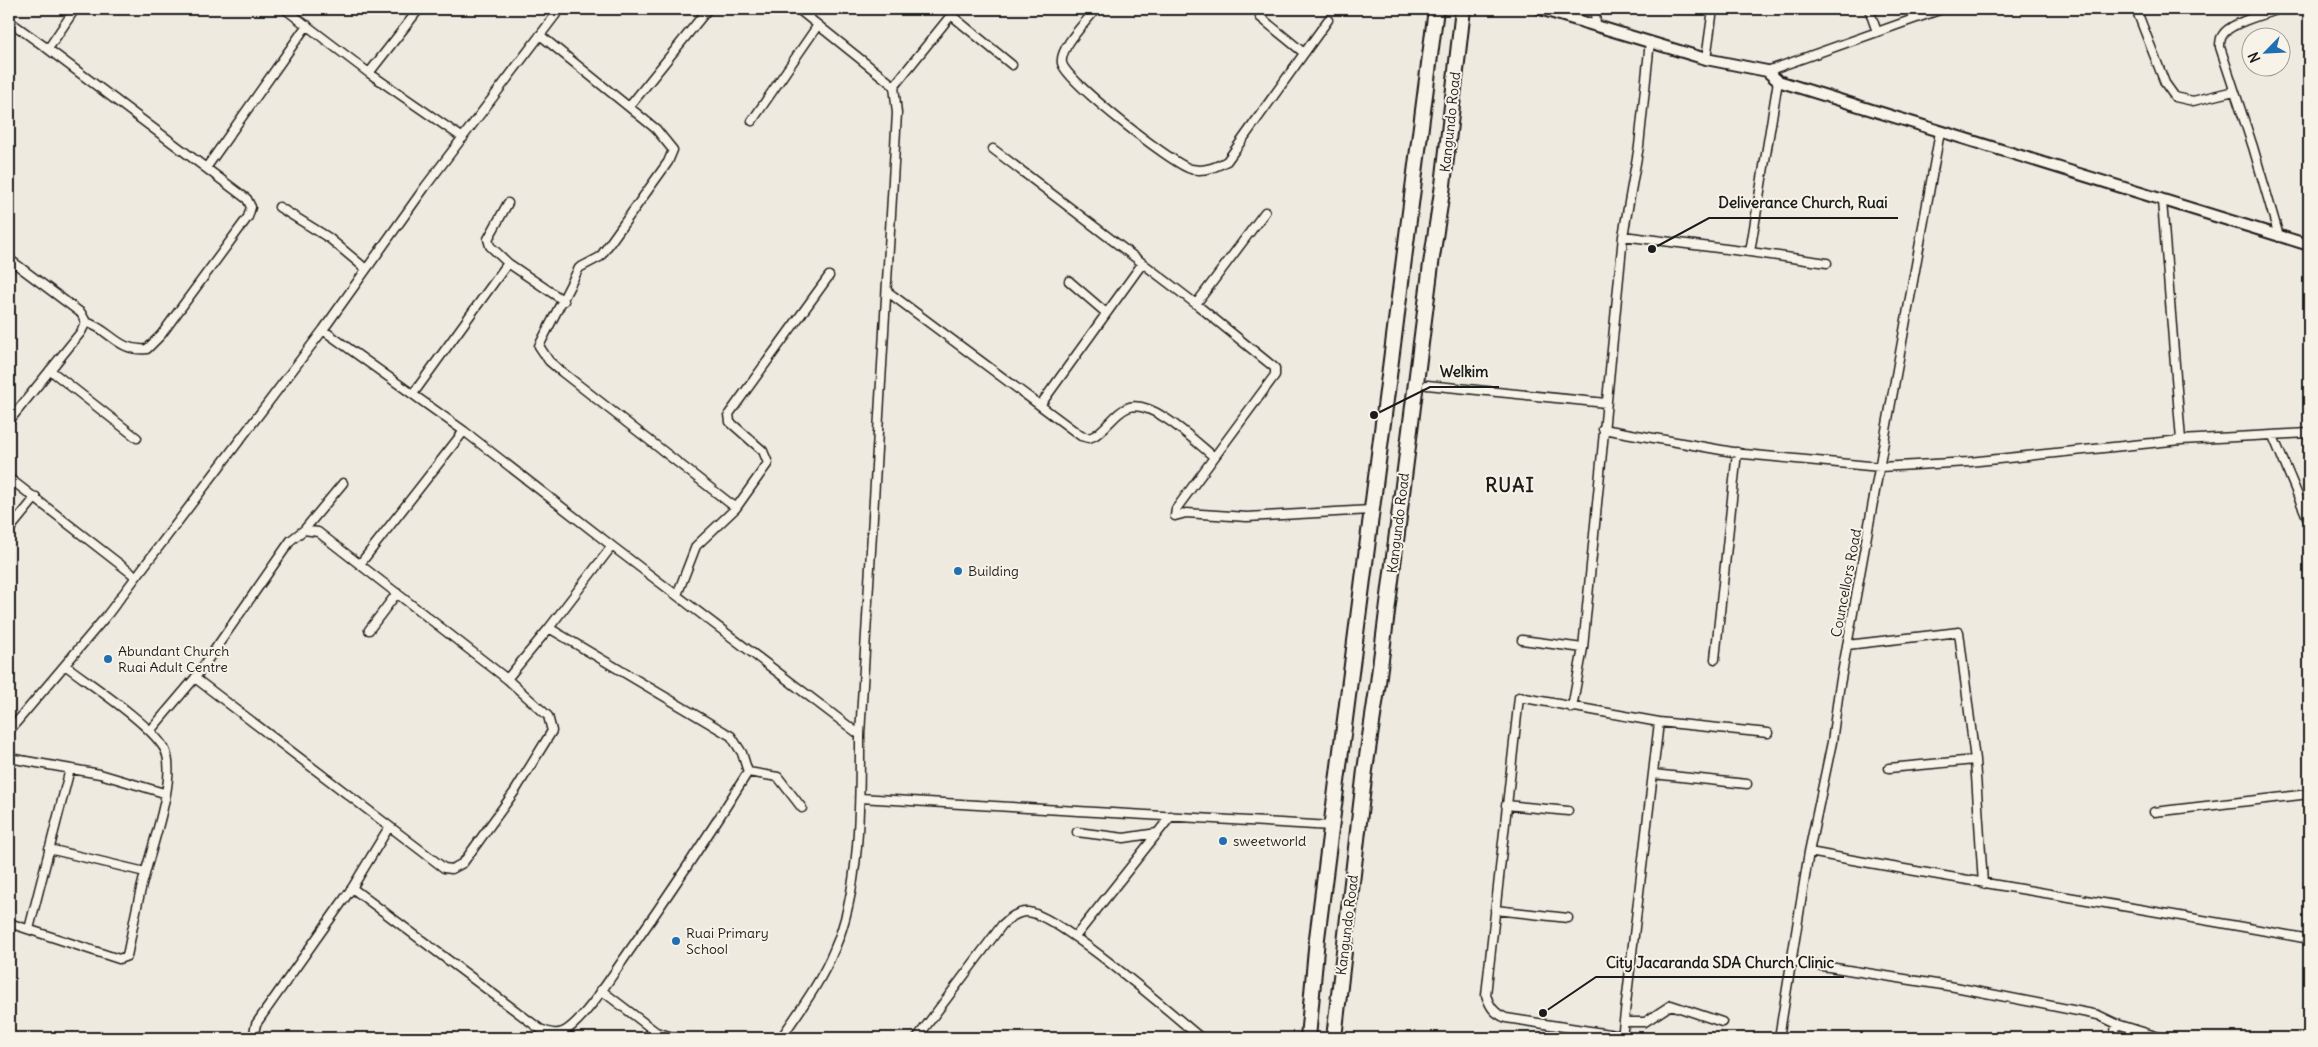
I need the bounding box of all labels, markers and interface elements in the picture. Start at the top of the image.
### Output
north arrow [2240,28,2290,78]
text: N [2244,49,2264,65]
street label: Kangundo Road [1436,71,1464,173]
callout: Deliverance Church, Ruai [1709,188,1898,218]
text: Deliverance Church, Ruai [1718,193,1888,212]
callout: Welkim [1430,357,1499,387]
text: Welkim [1440,362,1488,381]
street label: Kangundo Road [1383,472,1413,574]
district label: RUAI [1485,473,1535,497]
street label: Councellors Road [1827,527,1865,639]
place label: Building [968,562,1019,580]
marker: Building [952,565,964,577]
place label: Abundant Church Ruai Adult Centre [118,642,229,676]
marker: Abundant Church Ruai Adult Centre [102,653,114,665]
place label: sweetworld [1233,832,1306,850]
marker: sweetworld [1217,835,1229,847]
street label: Kangundo Road [1332,874,1362,976]
place label: Ruai Primary School [686,924,769,958]
marker: Ruai Primary School [670,935,682,947]
callout: City Jacaranda SDA Church Clinic [1596,947,1844,977]
text: City Jacaranda SDA Church Clinic [1606,953,1834,973]

